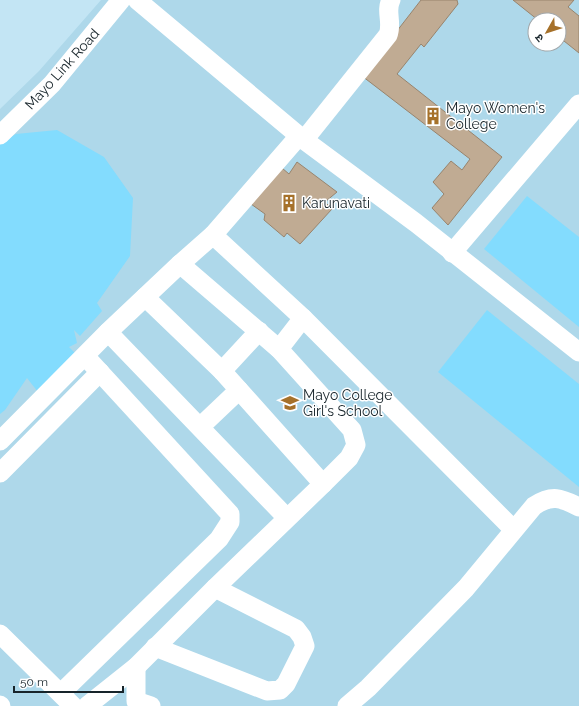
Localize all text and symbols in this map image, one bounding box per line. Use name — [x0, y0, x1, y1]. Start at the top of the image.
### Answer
north arrow — [527, 12, 567, 52]
street label: Mayo Link Road — [22, 25, 102, 113]
text: उ — [532, 31, 547, 45]
place label: Mayo Women's College — [446, 100, 545, 132]
building icon: Mayo Women's College — [423, 106, 443, 126]
building icon: Karunavati — [279, 193, 299, 213]
place label: Karunavati — [302, 195, 370, 211]
place label: Mayo College Girl's School — [303, 387, 392, 419]
school or university icon: Mayo College Girl's School — [280, 393, 300, 413]
scale bar — [14, 668, 123, 694]
text: 50 m — [20, 675, 48, 689]

